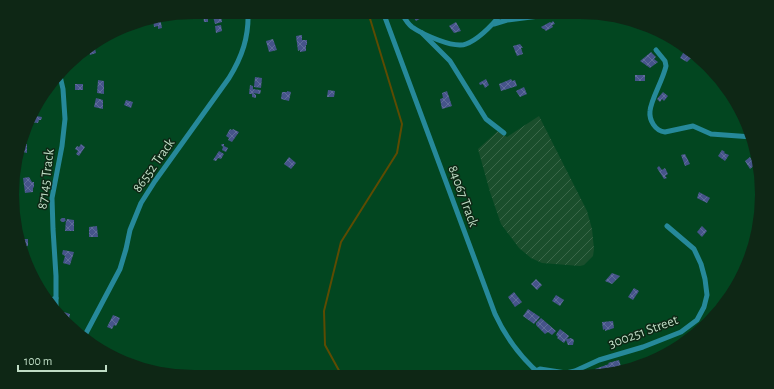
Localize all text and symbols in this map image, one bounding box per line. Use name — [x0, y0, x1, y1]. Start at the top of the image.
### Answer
street label: 86552 Track — [130, 136, 178, 195]
street label: 87145 Track — [35, 148, 57, 210]
street label: 84067 Track — [446, 164, 481, 229]
street label: 300251 Street — [607, 313, 680, 351]
scale bar — [18, 347, 106, 373]
text: 100 m — [24, 355, 52, 367]

